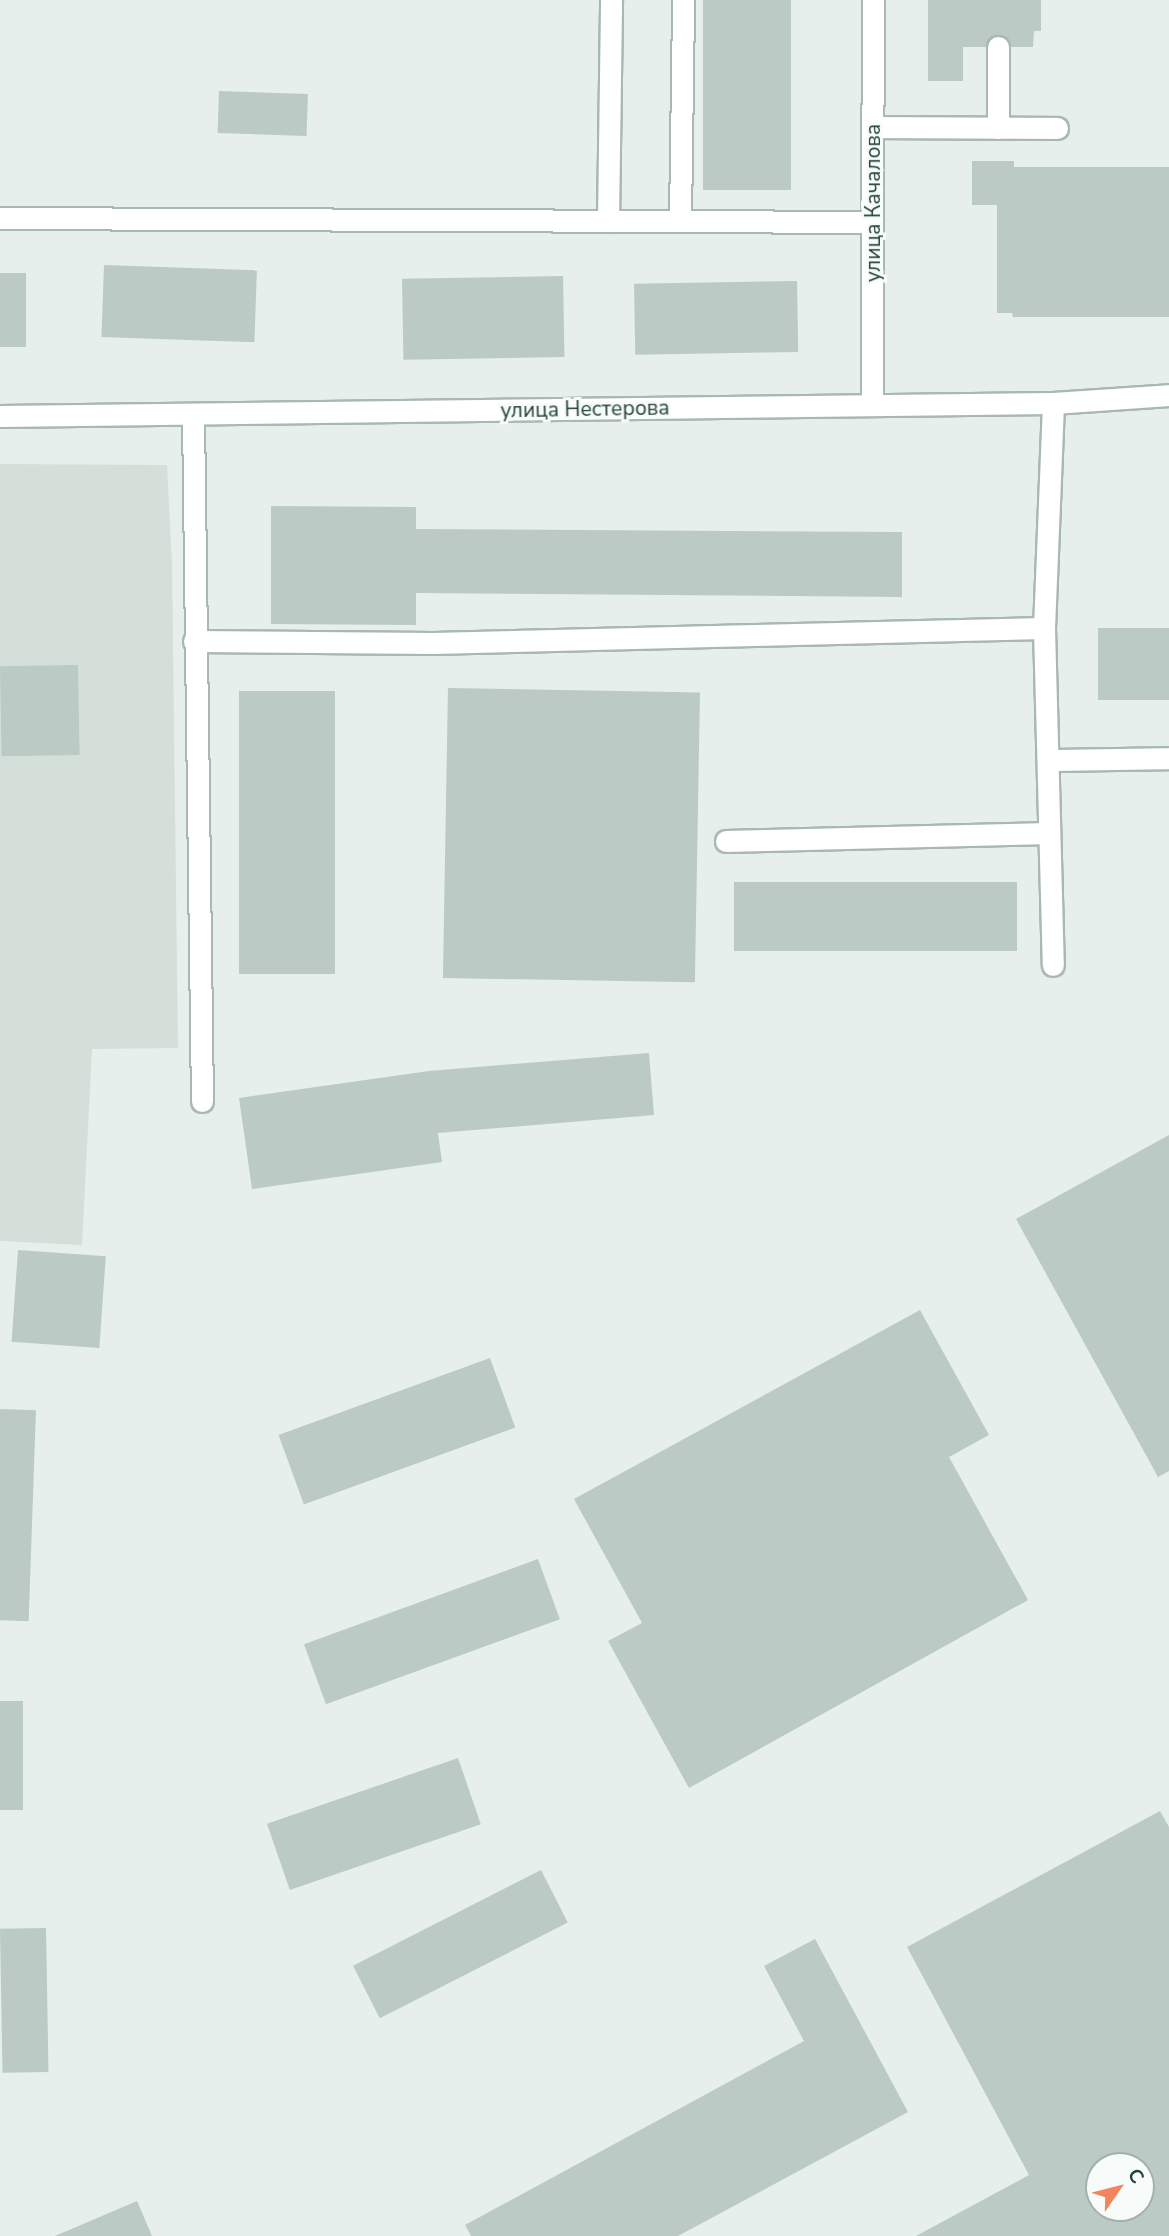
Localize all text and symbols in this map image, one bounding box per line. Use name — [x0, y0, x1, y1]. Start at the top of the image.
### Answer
street label: улица Качалова — [860, 124, 886, 282]
street label: улица Нестерова — [500, 395, 670, 423]
north arrow — [1085, 2152, 1155, 2222]
text: С — [1121, 2163, 1150, 2189]

